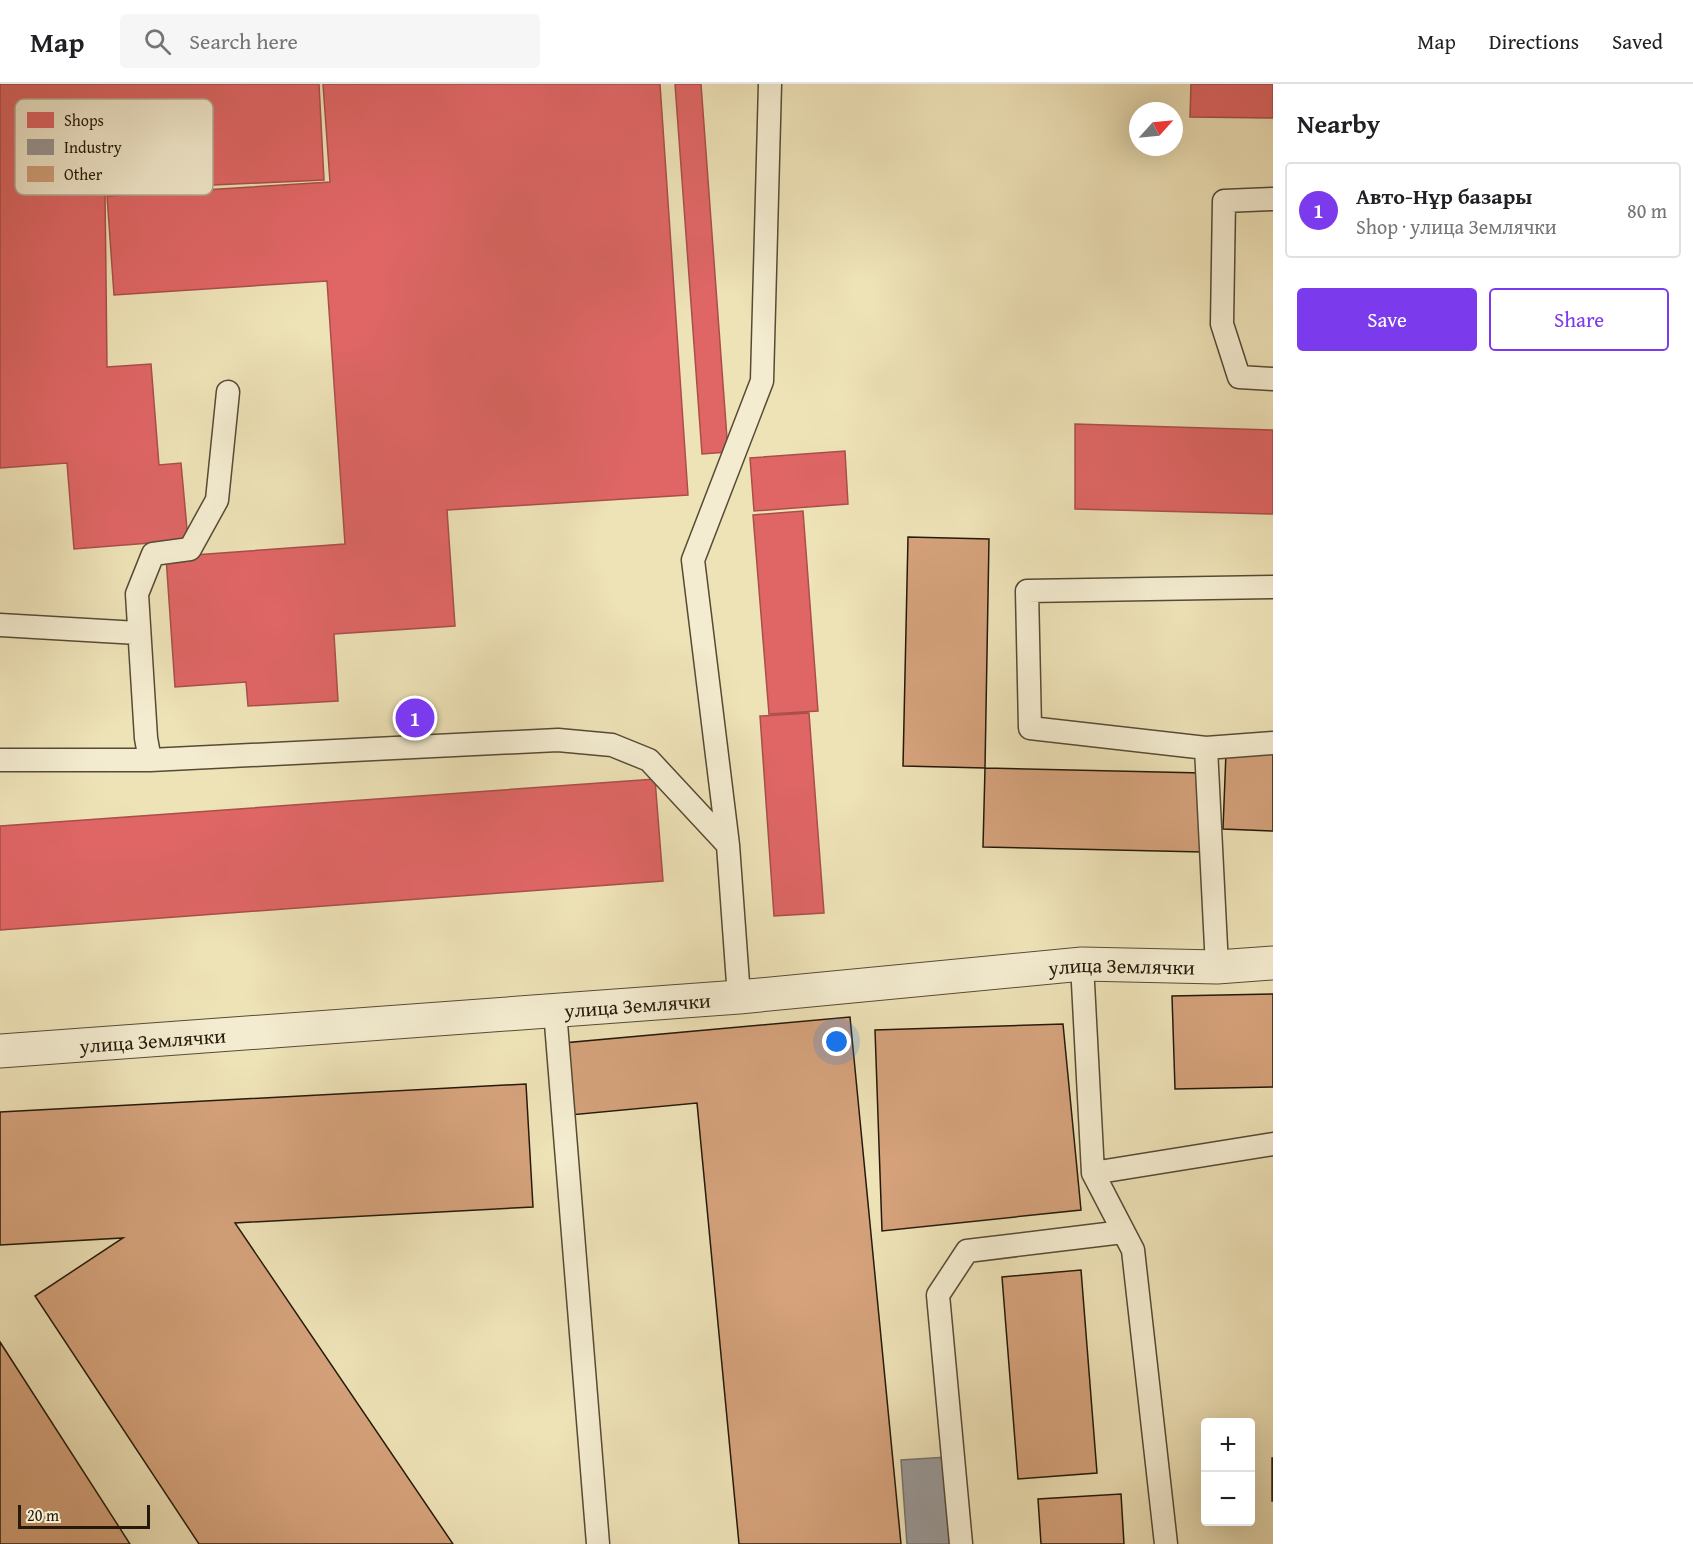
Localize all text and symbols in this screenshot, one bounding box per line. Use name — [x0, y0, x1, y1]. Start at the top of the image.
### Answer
search box — [120, 14, 540, 68]
text: Map — [30, 21, 84, 62]
icon: search — [141, 25, 174, 58]
text: Search here — [189, 25, 298, 57]
text: Map — [1417, 26, 1456, 57]
text: Directions — [1489, 26, 1579, 57]
text: Saved — [1612, 26, 1663, 57]
legend — [15, 99, 213, 195]
north arrow — [1129, 102, 1183, 156]
text: Nearby — [1297, 104, 1380, 143]
text: Shops — [64, 108, 104, 132]
text: Industry — [64, 135, 122, 159]
text: Other — [64, 162, 103, 186]
text: Авто-Нұр базары — [1356, 180, 1532, 212]
text: 1 — [1313, 196, 1324, 225]
text: 80 m — [1627, 196, 1667, 225]
text: Shop · улица Землячки — [1356, 212, 1557, 241]
button: Save — [1297, 288, 1477, 351]
button: Share — [1489, 288, 1669, 351]
pin: 1 — [396, 696, 434, 740]
street label: улица Землячки — [1046, 949, 1195, 982]
street label: улица Землячки — [562, 985, 712, 1024]
street label: улица Землячки — [77, 1020, 227, 1060]
your location — [822, 1027, 851, 1056]
map controls — [1201, 1418, 1255, 1526]
button: + — [1201, 1418, 1255, 1472]
button: − — [1201, 1472, 1255, 1526]
scale bar — [18, 1502, 150, 1530]
text: 20 m — [27, 1503, 59, 1527]

